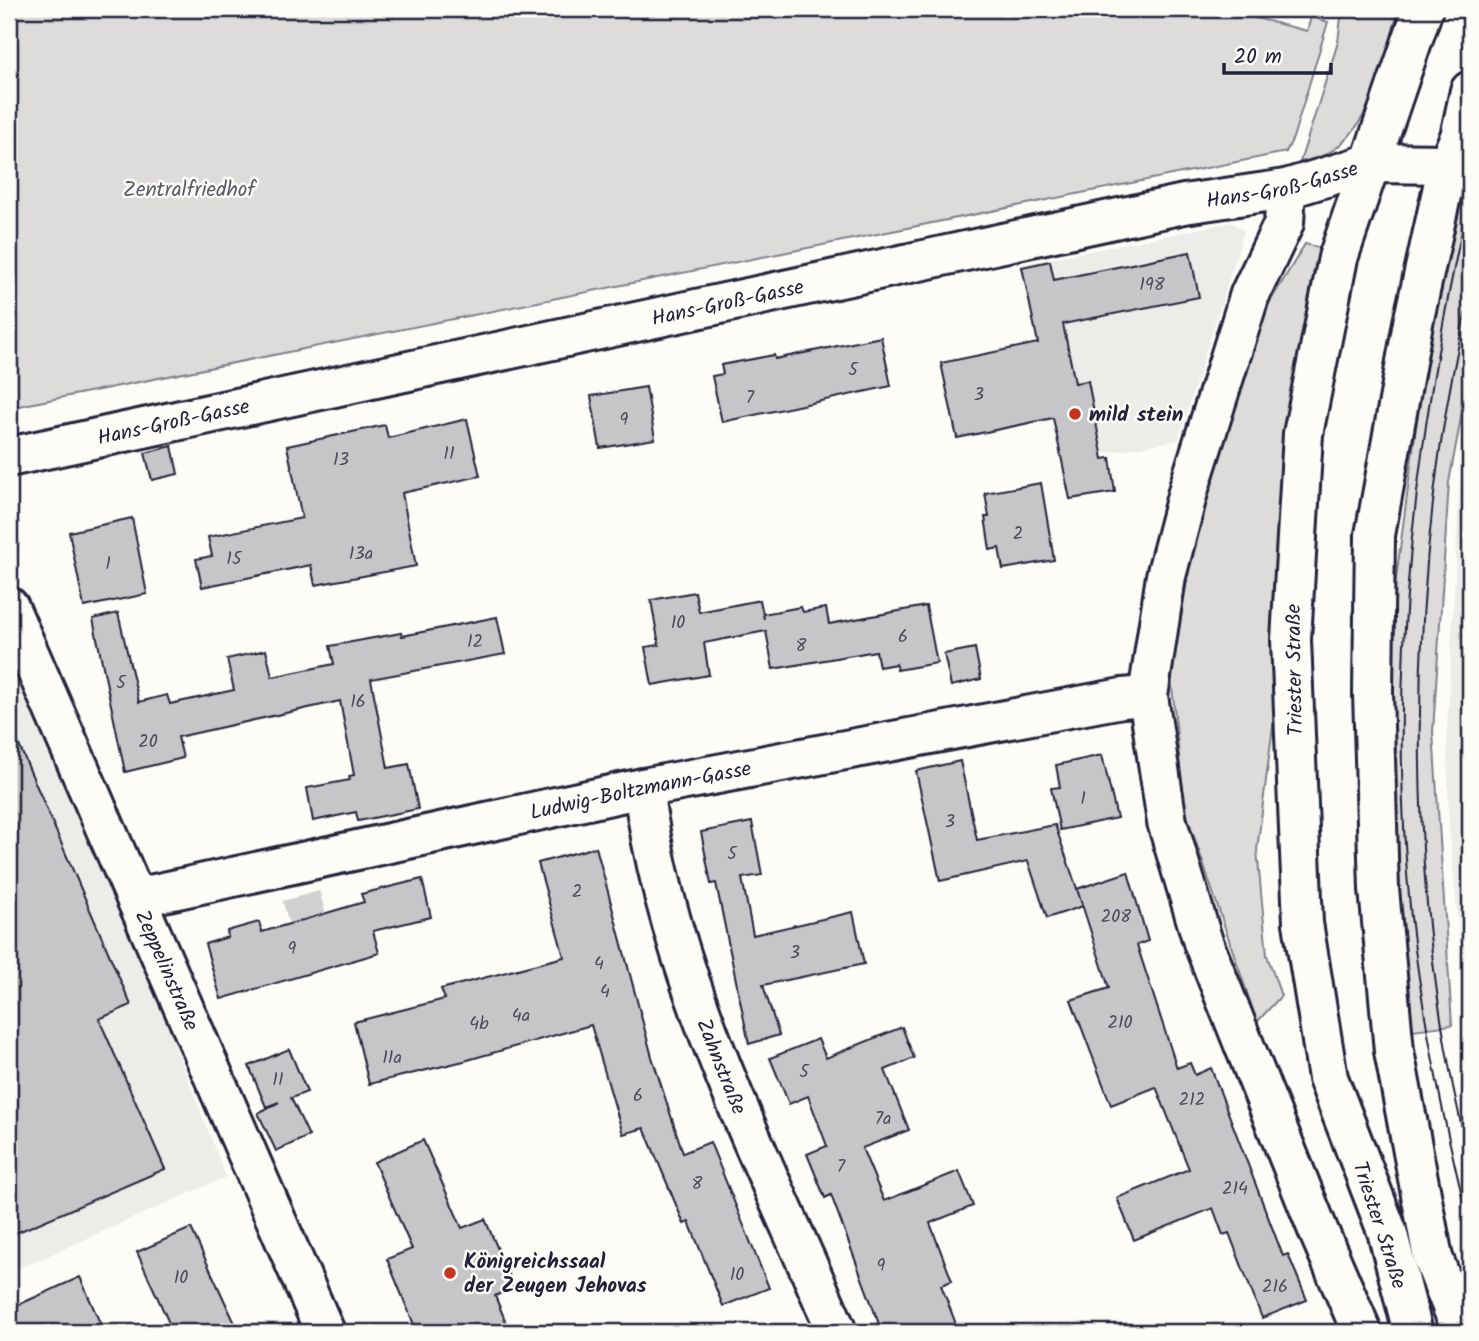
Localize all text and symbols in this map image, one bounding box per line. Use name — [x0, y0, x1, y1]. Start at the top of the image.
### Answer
scale bar — [1224, 32, 1330, 76]
text: 20 m — [1234, 41, 1282, 74]
street label: Hans-Groß-Gasse — [1204, 153, 1363, 219]
park label: Zentralfriedhof — [123, 174, 257, 207]
street label: Hans-Groß-Gasse — [649, 271, 808, 336]
house number: 198 — [1139, 271, 1165, 300]
house number: 5 — [848, 356, 859, 385]
house number: 3 — [974, 381, 984, 410]
house number: 7 — [746, 384, 755, 413]
street label: Hans-Groß-Gasse — [94, 391, 253, 456]
place label: mild stein — [1089, 399, 1183, 432]
house number: 9 — [620, 406, 629, 435]
marker: mild stein — [1067, 406, 1083, 422]
house number: 11 — [443, 440, 455, 469]
house number: 13 — [333, 446, 349, 475]
house number: 2 — [1013, 520, 1023, 549]
house number: 13a — [349, 540, 373, 569]
house number: 15 — [226, 545, 243, 574]
house number: 1 — [105, 550, 111, 579]
street label: Triester Straße — [1278, 603, 1313, 736]
house number: 10 — [671, 609, 685, 638]
house number: 6 — [898, 623, 908, 652]
house number: 12 — [467, 628, 483, 657]
house number: 8 — [796, 632, 807, 661]
house number: 5 — [116, 669, 127, 698]
house number: 16 — [350, 688, 366, 717]
house number: 20 — [138, 728, 158, 757]
street label: Ludwig-Boltzmann-Gasse — [527, 753, 755, 830]
house number: 1 — [1080, 785, 1086, 814]
house number: 3 — [945, 808, 955, 837]
house number: 5 — [727, 840, 738, 869]
house number: 2 — [572, 878, 582, 907]
house number: 208 — [1101, 903, 1131, 932]
street label: Zeppelinstraße — [125, 905, 207, 1037]
house number: 9 — [288, 935, 297, 964]
house number: 3 — [790, 939, 800, 968]
house number: 4 — [594, 950, 604, 979]
house number: 4 — [600, 978, 610, 1007]
house number: 4a — [512, 1002, 530, 1031]
house number: 210 — [1107, 1009, 1133, 1038]
house number: 4b — [469, 1010, 489, 1039]
street label: Zahnstraße — [686, 1014, 755, 1121]
house number: 11a — [382, 1044, 402, 1073]
house number: 5 — [799, 1058, 810, 1087]
house number: 11 — [272, 1066, 284, 1095]
house number: 6 — [633, 1082, 643, 1111]
house number: 212 — [1179, 1086, 1205, 1115]
house number: 7a — [875, 1105, 891, 1134]
house number: 7 — [837, 1153, 846, 1182]
street label: Triester Straße — [1342, 1157, 1415, 1294]
house number: 8 — [692, 1170, 703, 1199]
house number: 214 — [1222, 1175, 1248, 1204]
place label: Königreichssaal der Zeugen Jehovas — [464, 1246, 647, 1303]
house number: 9 — [877, 1252, 886, 1281]
house number: 10 — [730, 1261, 744, 1290]
house number: 10 — [174, 1264, 188, 1293]
marker: Königreichssaal der Zeugen Jehovas — [442, 1265, 458, 1281]
house number: 216 — [1262, 1273, 1288, 1302]

